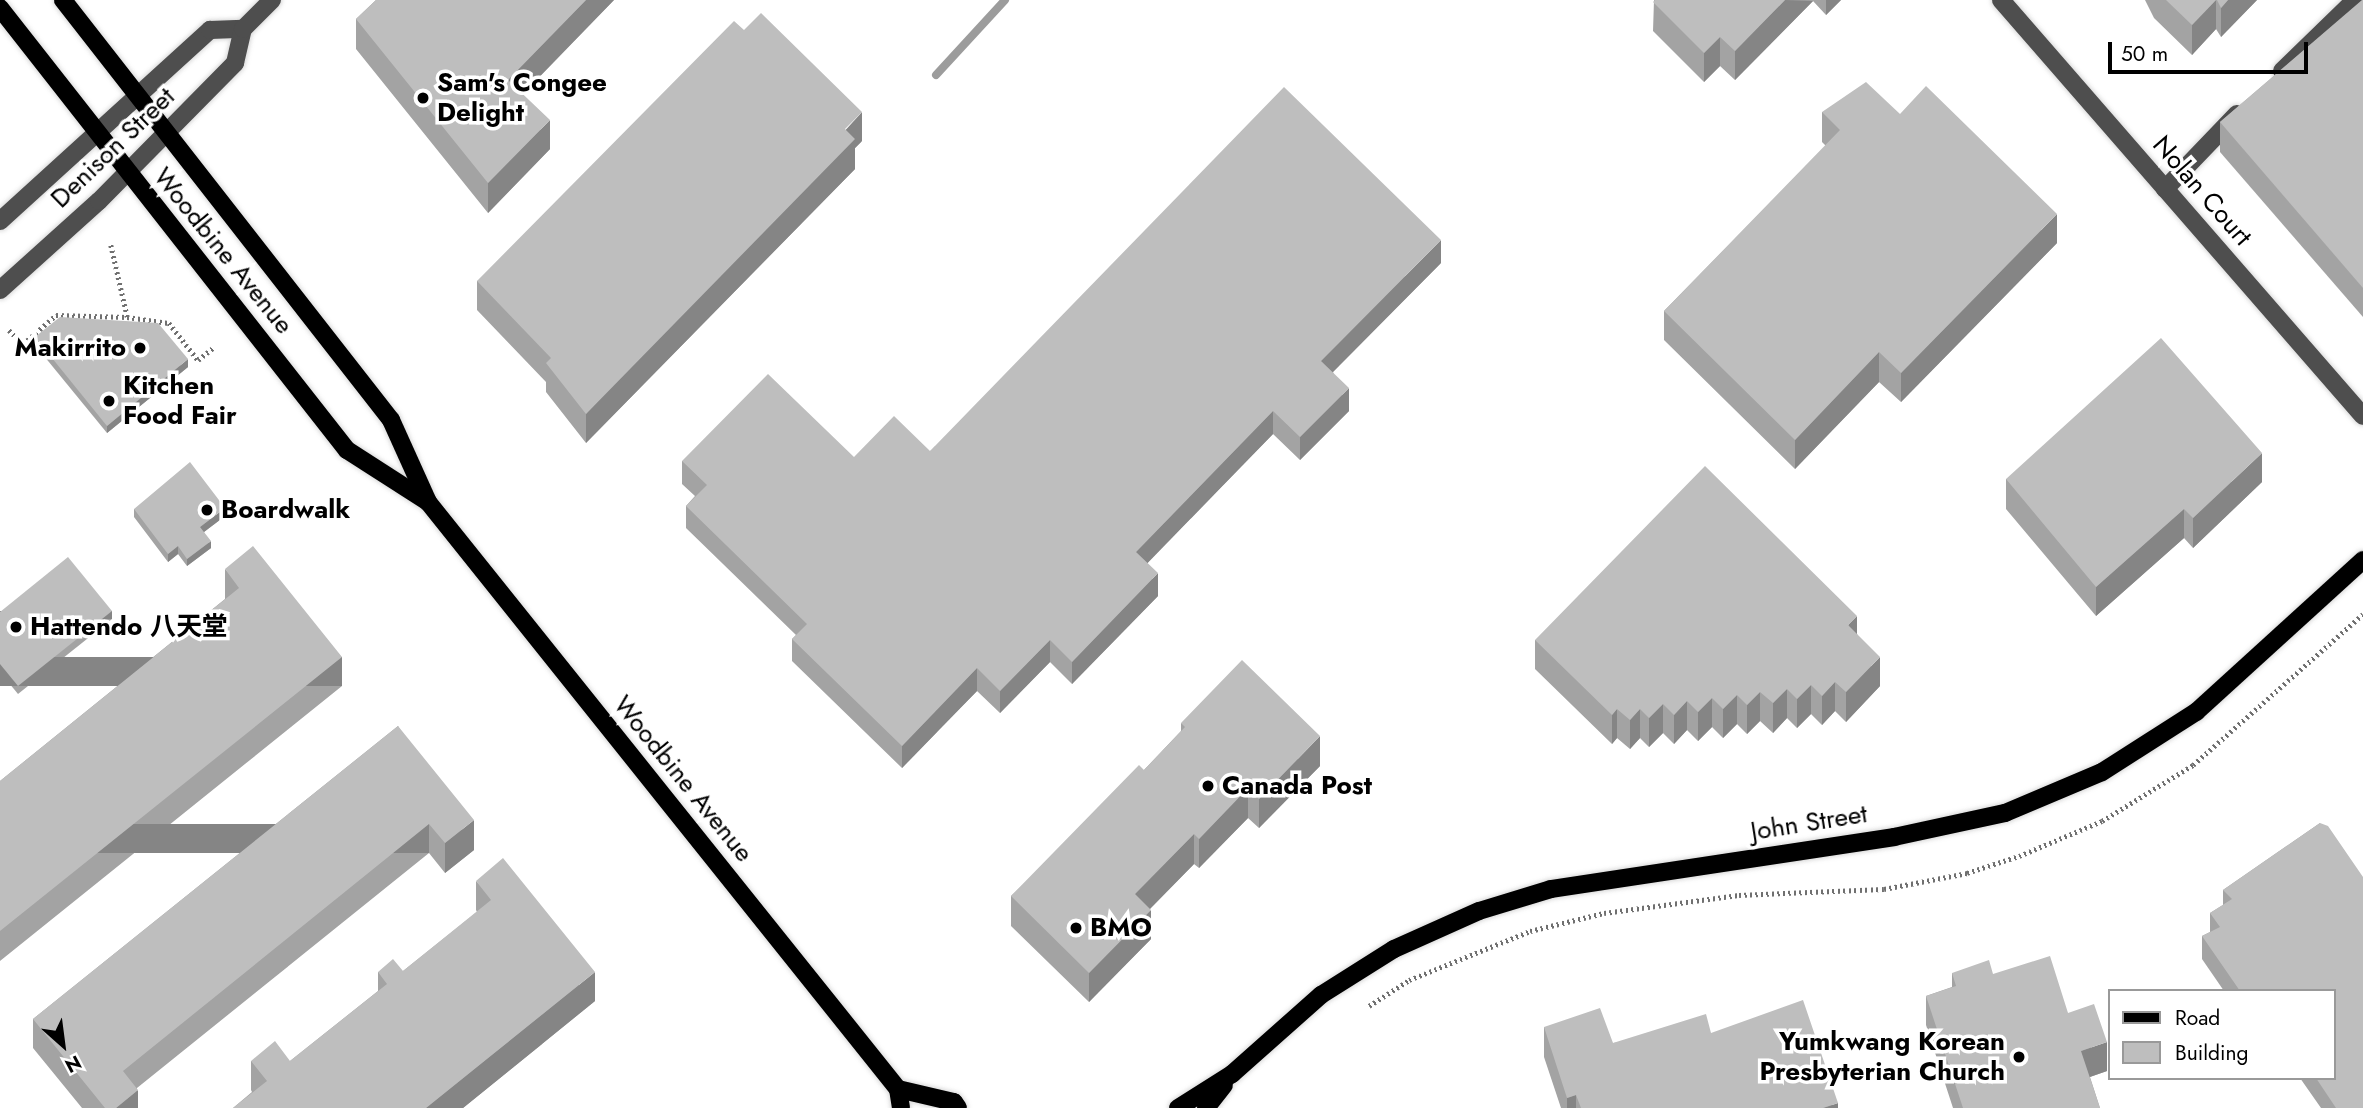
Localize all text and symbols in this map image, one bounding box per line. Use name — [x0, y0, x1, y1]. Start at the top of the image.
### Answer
scale bar — [2111, 28, 2310, 72]
text: 50 m — [2121, 39, 2168, 69]
place label: Sam's Congee Delight — [437, 67, 607, 128]
street label: Denison Street — [45, 81, 181, 215]
marker: Sam's Congee Delight — [415, 90, 431, 106]
street label: Nolan Court — [2146, 130, 2258, 252]
street label: Woodbine Avenue — [147, 162, 299, 340]
place label: Makirrito — [14, 332, 126, 364]
marker: Makirrito — [132, 340, 148, 356]
place label: Kitchen Food Fair — [123, 370, 237, 432]
marker: Kitchen Food Fair — [101, 393, 117, 409]
place label: Boardwalk — [221, 494, 350, 526]
marker: Boardwalk — [199, 502, 215, 518]
place label: Hattendo 八天堂 — [30, 611, 228, 643]
marker: Hattendo 八天堂 — [8, 619, 24, 635]
street label: Woodbine Avenue — [607, 690, 759, 868]
place label: Canada Post — [1222, 770, 1372, 802]
marker: Canada Post — [1200, 778, 1216, 794]
street label: John Street — [1748, 798, 1870, 848]
place label: BMO — [1090, 912, 1152, 944]
marker: BMO — [1068, 920, 1084, 936]
legend — [2108, 989, 2335, 1080]
text: Road — [2175, 1003, 2220, 1033]
north arrow — [28, 1010, 98, 1080]
place label: Yumkwang Korean Presbyterian Church — [1759, 1026, 2005, 1088]
text: Building — [2175, 1038, 2248, 1068]
text: N — [60, 1049, 86, 1079]
marker: Yumkwang Korean Presbyterian Church — [2011, 1049, 2027, 1065]

